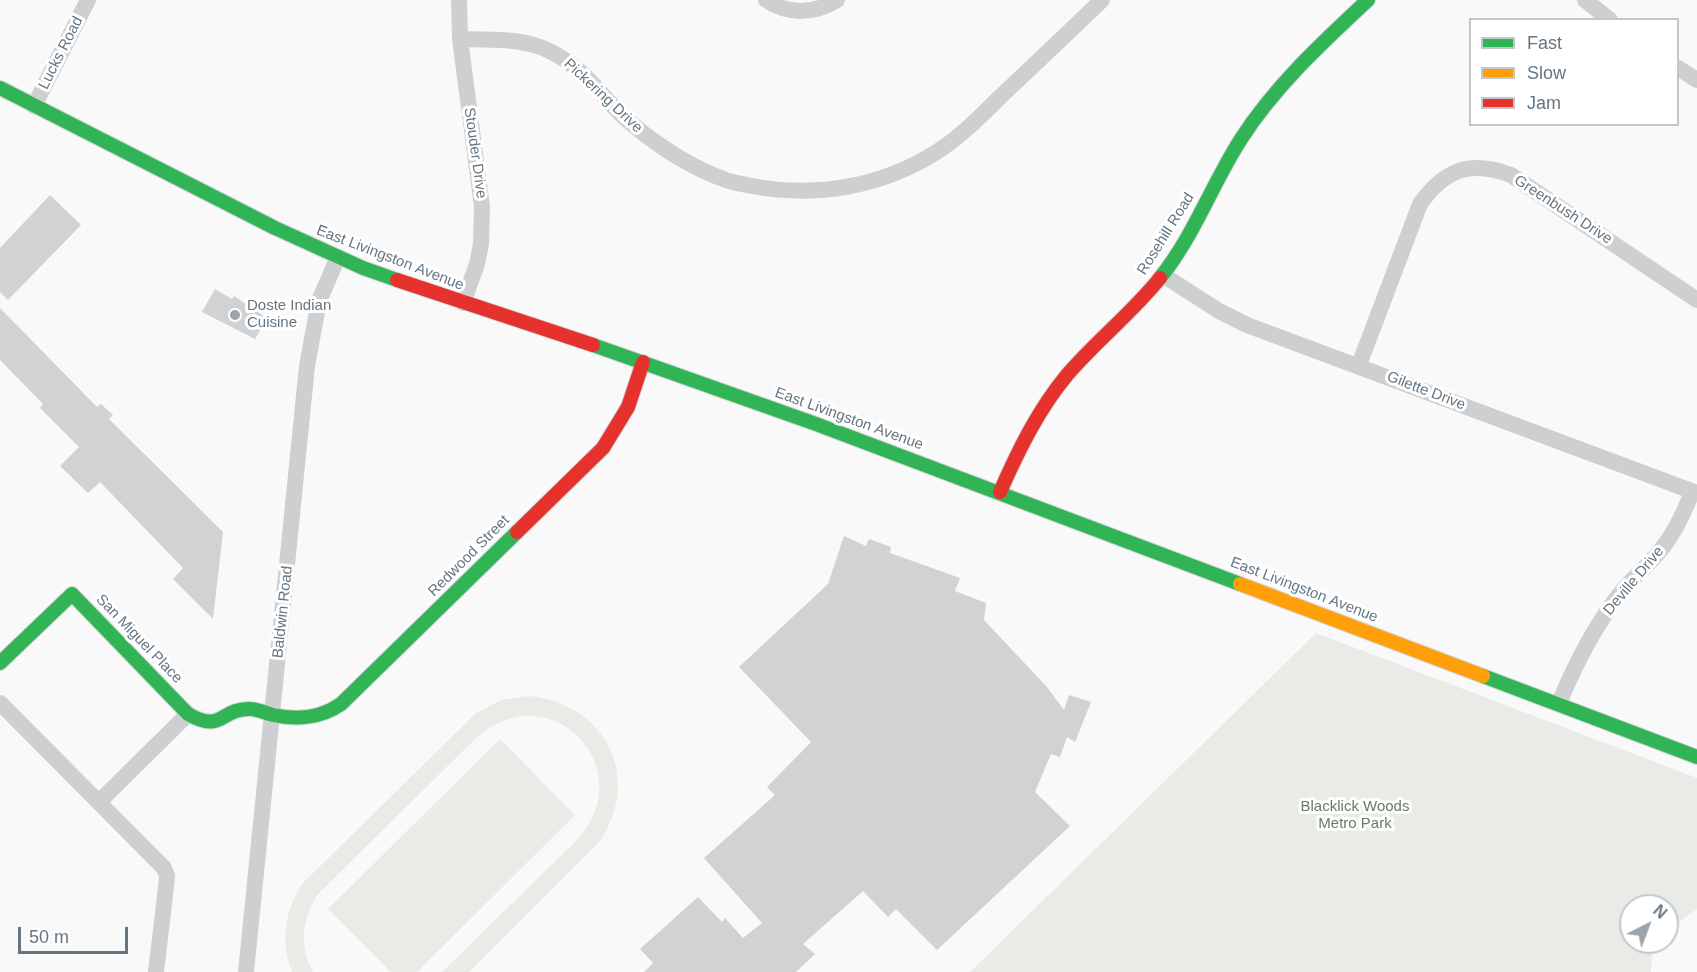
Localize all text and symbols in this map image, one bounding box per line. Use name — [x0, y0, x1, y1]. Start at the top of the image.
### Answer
street label: Lucks Road — [35, 14, 87, 92]
legend — [1469, 18, 1679, 126]
text: Fast — [1527, 33, 1562, 53]
street label: Pickering Drive — [560, 55, 646, 137]
text: Slow — [1527, 63, 1566, 83]
text: Jam — [1527, 93, 1561, 113]
street label: Stouder Drive — [460, 106, 490, 200]
street label: Greenbush Drive — [1511, 172, 1615, 248]
street label: Rosehill Road — [1134, 190, 1198, 278]
street label: East Livingston Avenue — [314, 222, 466, 294]
place label: Doste Indian Cuisine — [247, 297, 331, 332]
marker: Doste Indian Cuisine — [228, 308, 242, 322]
street label: Gilette Drive — [1384, 368, 1468, 414]
street label: East Livingston Avenue — [772, 384, 926, 454]
street label: Redwood Street — [425, 512, 513, 600]
street label: Deville Drive — [1600, 543, 1668, 619]
street label: East Livingston Avenue — [1228, 554, 1380, 626]
street label: Baldwin Road — [269, 565, 297, 659]
street label: San Miguel Place — [92, 591, 186, 687]
park label: Blacklick Woods Metro Park — [1301, 798, 1409, 833]
north arrow — [1619, 894, 1679, 954]
text: N — [1650, 902, 1670, 922]
scale bar — [21, 915, 130, 953]
text: 50 m — [29, 927, 69, 947]

